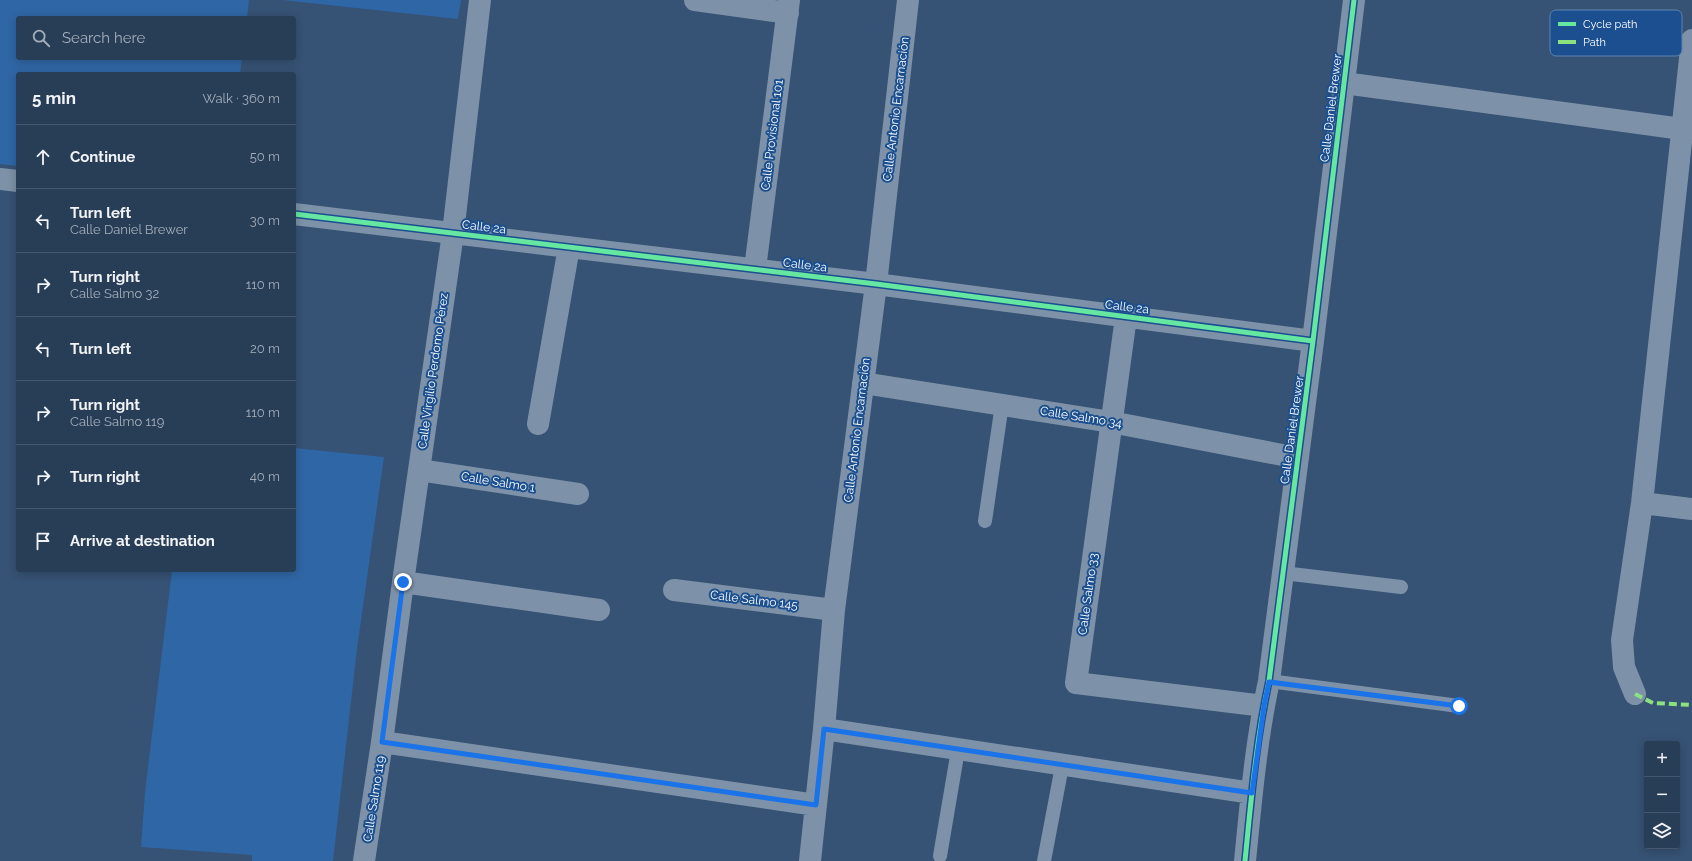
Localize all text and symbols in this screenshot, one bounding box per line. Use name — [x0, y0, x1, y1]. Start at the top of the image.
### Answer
legend — [1550, 10, 1682, 56]
search box — [16, 16, 296, 60]
text: Cycle path — [1583, 18, 1637, 31]
icon: search — [30, 27, 52, 49]
text: Search here — [62, 29, 145, 47]
street label: Calle Antonio Encarnación — [880, 36, 912, 182]
text: Path — [1583, 36, 1606, 49]
street label: Calle Daniel Brewer — [1317, 52, 1345, 163]
street label: Calle Provisional 101 — [758, 79, 786, 191]
text: 5 min — [32, 88, 76, 108]
text: Walk · 360 m — [202, 91, 280, 106]
icon: ahead — [32, 146, 54, 168]
text: Continue — [70, 148, 135, 166]
text: 50 m — [250, 149, 280, 164]
text: Turn left — [70, 204, 131, 222]
icon: left — [32, 210, 54, 232]
text: 30 m — [250, 213, 280, 228]
street label: Calle 2a — [461, 217, 507, 237]
text: Calle Daniel Brewer — [70, 222, 188, 237]
street label: Calle 2a — [782, 255, 828, 275]
text: Turn right — [70, 268, 140, 286]
icon: right — [32, 274, 54, 296]
text: 110 m — [246, 277, 280, 292]
text: Calle Salmo 32 — [70, 286, 159, 301]
street label: Calle Virgilio Perdomo Pérez — [415, 292, 451, 450]
street label: Calle 2a — [1104, 297, 1150, 317]
icon: left — [32, 338, 54, 360]
text: Turn left — [70, 340, 131, 358]
text: 20 m — [250, 341, 280, 356]
street label: Calle Antonio Encarnación — [841, 357, 873, 503]
street label: Calle Daniel Brewer — [1277, 374, 1307, 485]
text: Turn right — [70, 396, 140, 414]
icon: right — [32, 402, 54, 424]
street label: Calle Salmo 34 — [1039, 404, 1123, 430]
text: 110 m — [246, 405, 280, 420]
text: Calle Salmo 119 — [70, 414, 164, 429]
icon: right — [32, 466, 54, 488]
text: Turn right — [70, 468, 140, 486]
text: 40 m — [250, 469, 280, 484]
street label: Calle Salmo 1 — [460, 469, 536, 495]
icon: arrive — [32, 530, 54, 552]
text: Arrive at destination — [70, 532, 215, 550]
street label: Calle Salmo 33 — [1075, 552, 1101, 636]
route end — [394, 573, 412, 591]
street label: Calle Salmo 145 — [709, 588, 799, 612]
route start — [1450, 697, 1468, 715]
map controls — [1644, 741, 1680, 849]
button: + — [1644, 741, 1680, 777]
street label: Calle Salmo 119 — [360, 755, 388, 843]
button: − — [1644, 777, 1680, 813]
button: layers — [1644, 813, 1680, 849]

